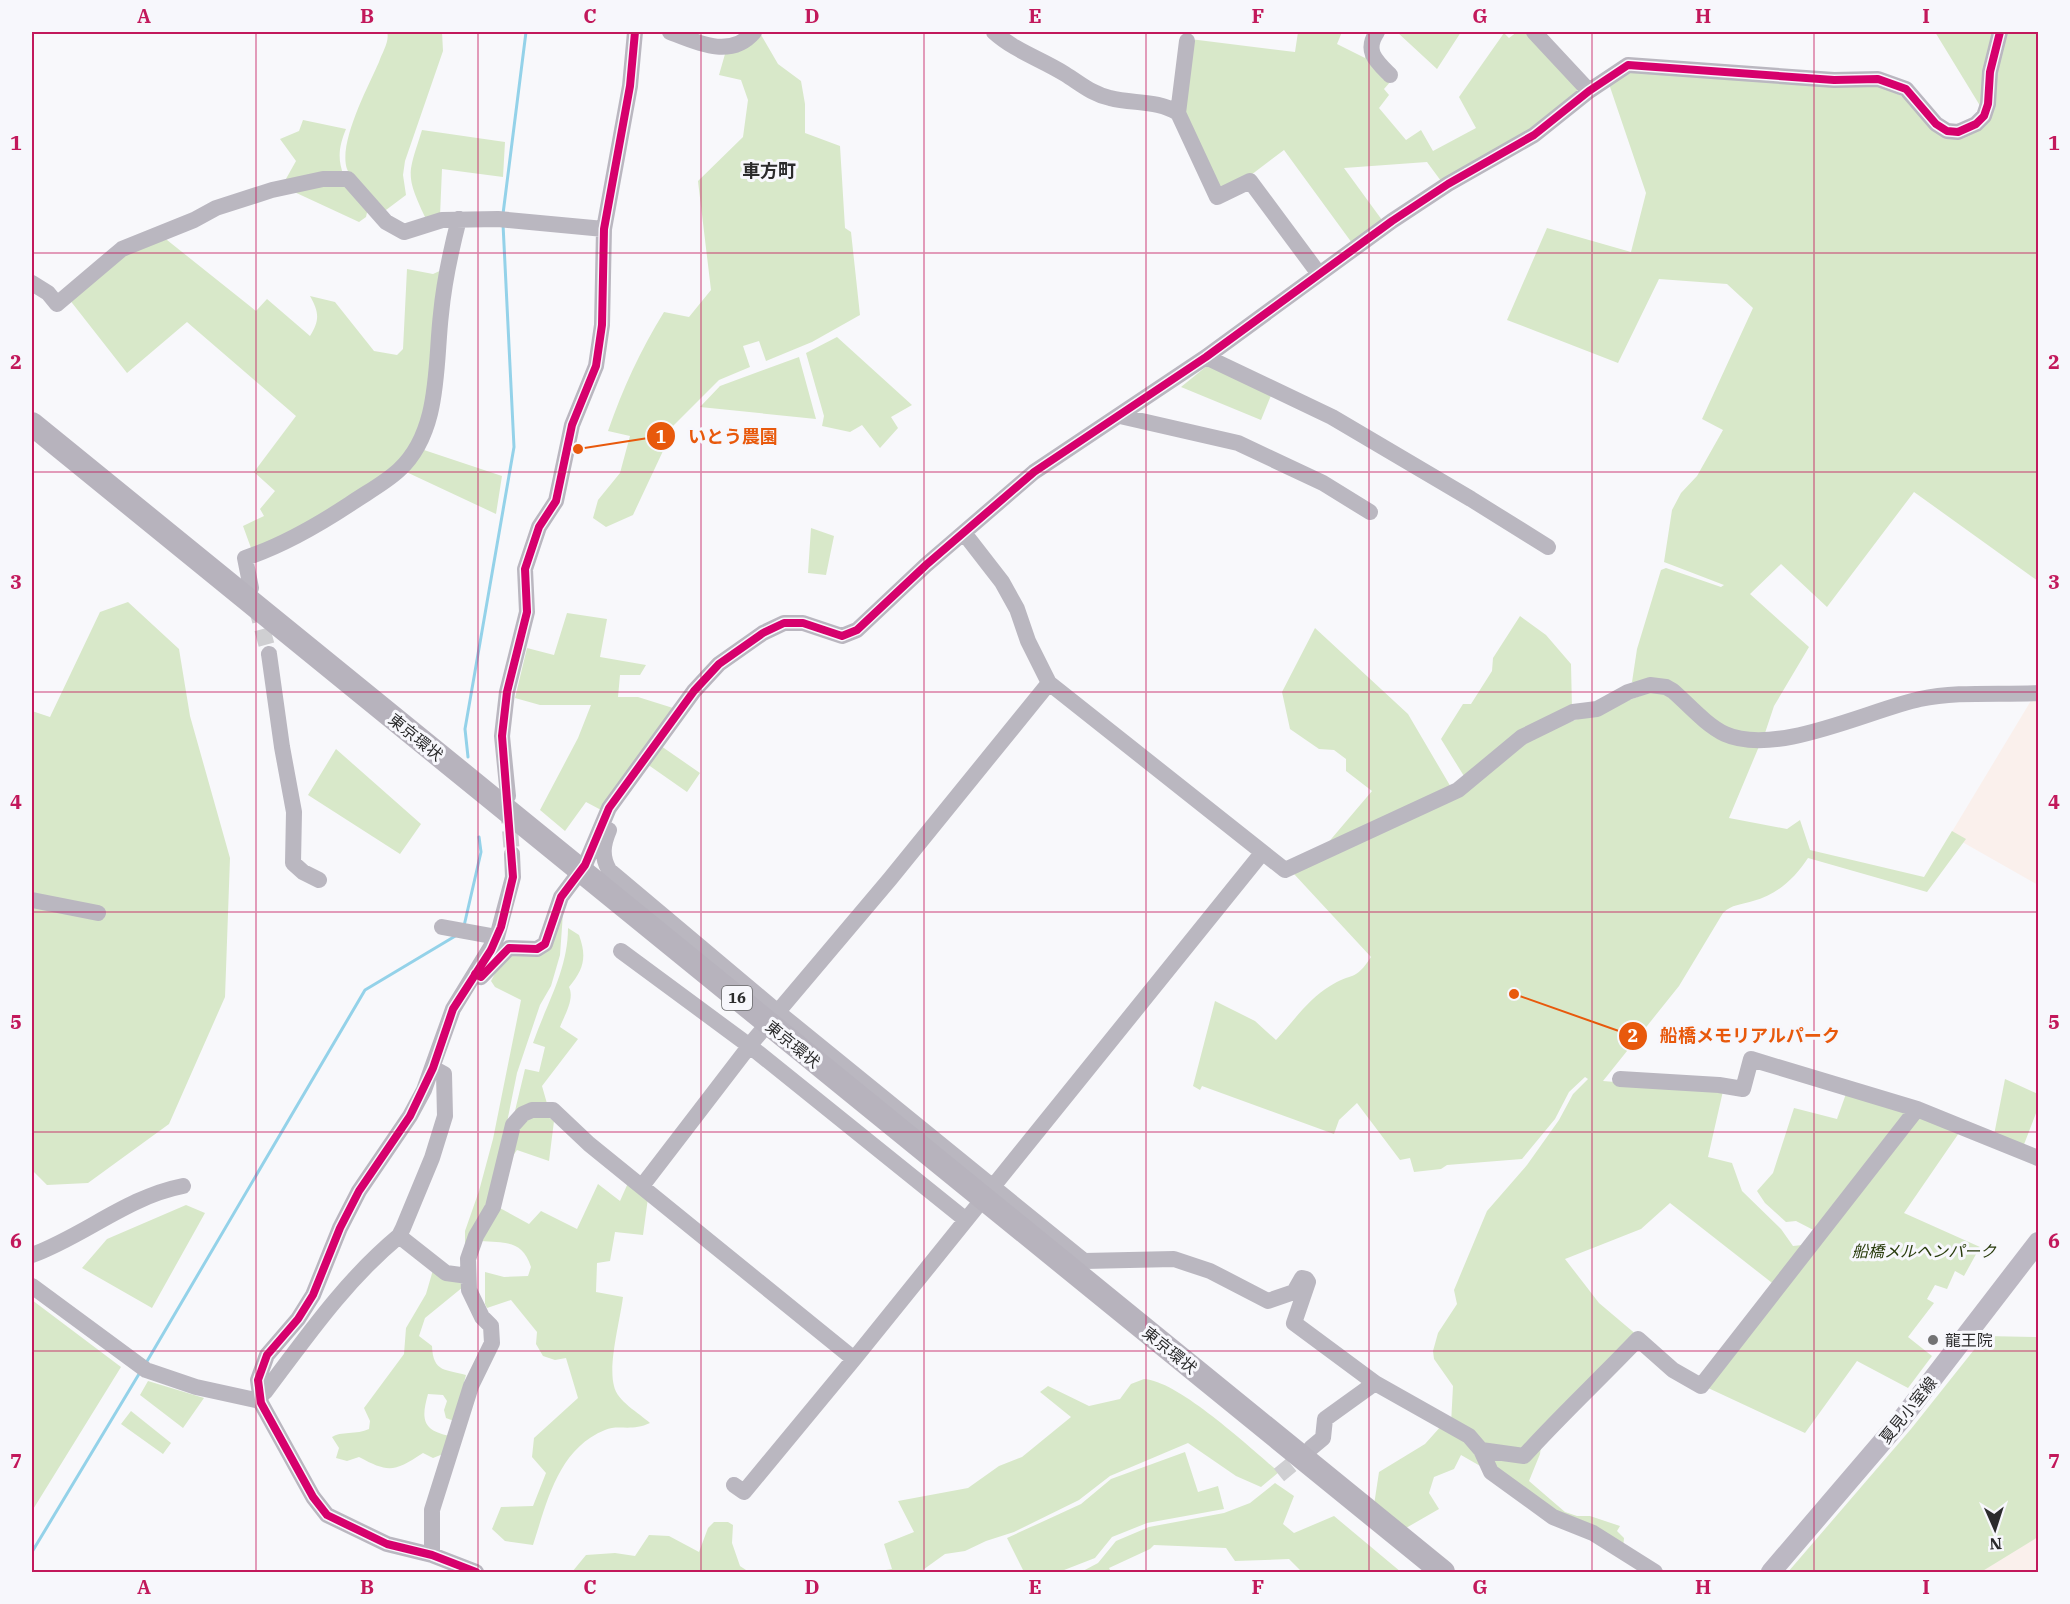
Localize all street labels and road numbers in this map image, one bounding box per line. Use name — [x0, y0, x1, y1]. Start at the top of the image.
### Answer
street label: 東京環状 — [385, 709, 447, 765]
road number: 16 — [722, 986, 752, 1010]
street label: 東京環状 — [762, 1016, 824, 1072]
street label: 東京環状 — [1139, 1322, 1201, 1378]
street label: 夏見小室線 — [1875, 1373, 1941, 1447]

